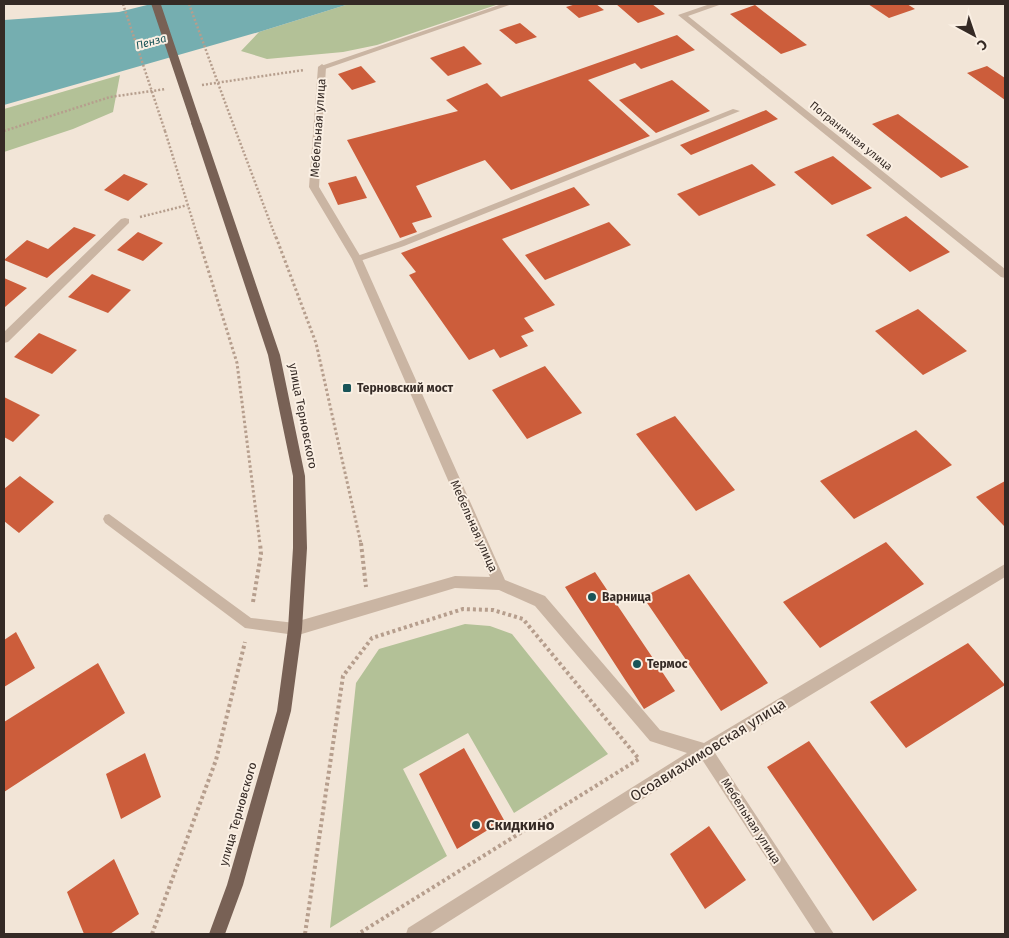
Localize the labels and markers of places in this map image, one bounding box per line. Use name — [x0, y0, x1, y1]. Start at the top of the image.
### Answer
place label: Терновский мост — [357, 381, 453, 395]
marker: Терновский мост — [341, 382, 353, 394]
place label: Варница — [602, 590, 651, 604]
marker: Варница — [586, 591, 598, 603]
place label: Термос — [647, 657, 688, 671]
marker: Термос — [631, 658, 643, 670]
place label: Скидкино — [486, 816, 555, 834]
marker: Скидкино — [470, 819, 482, 831]

